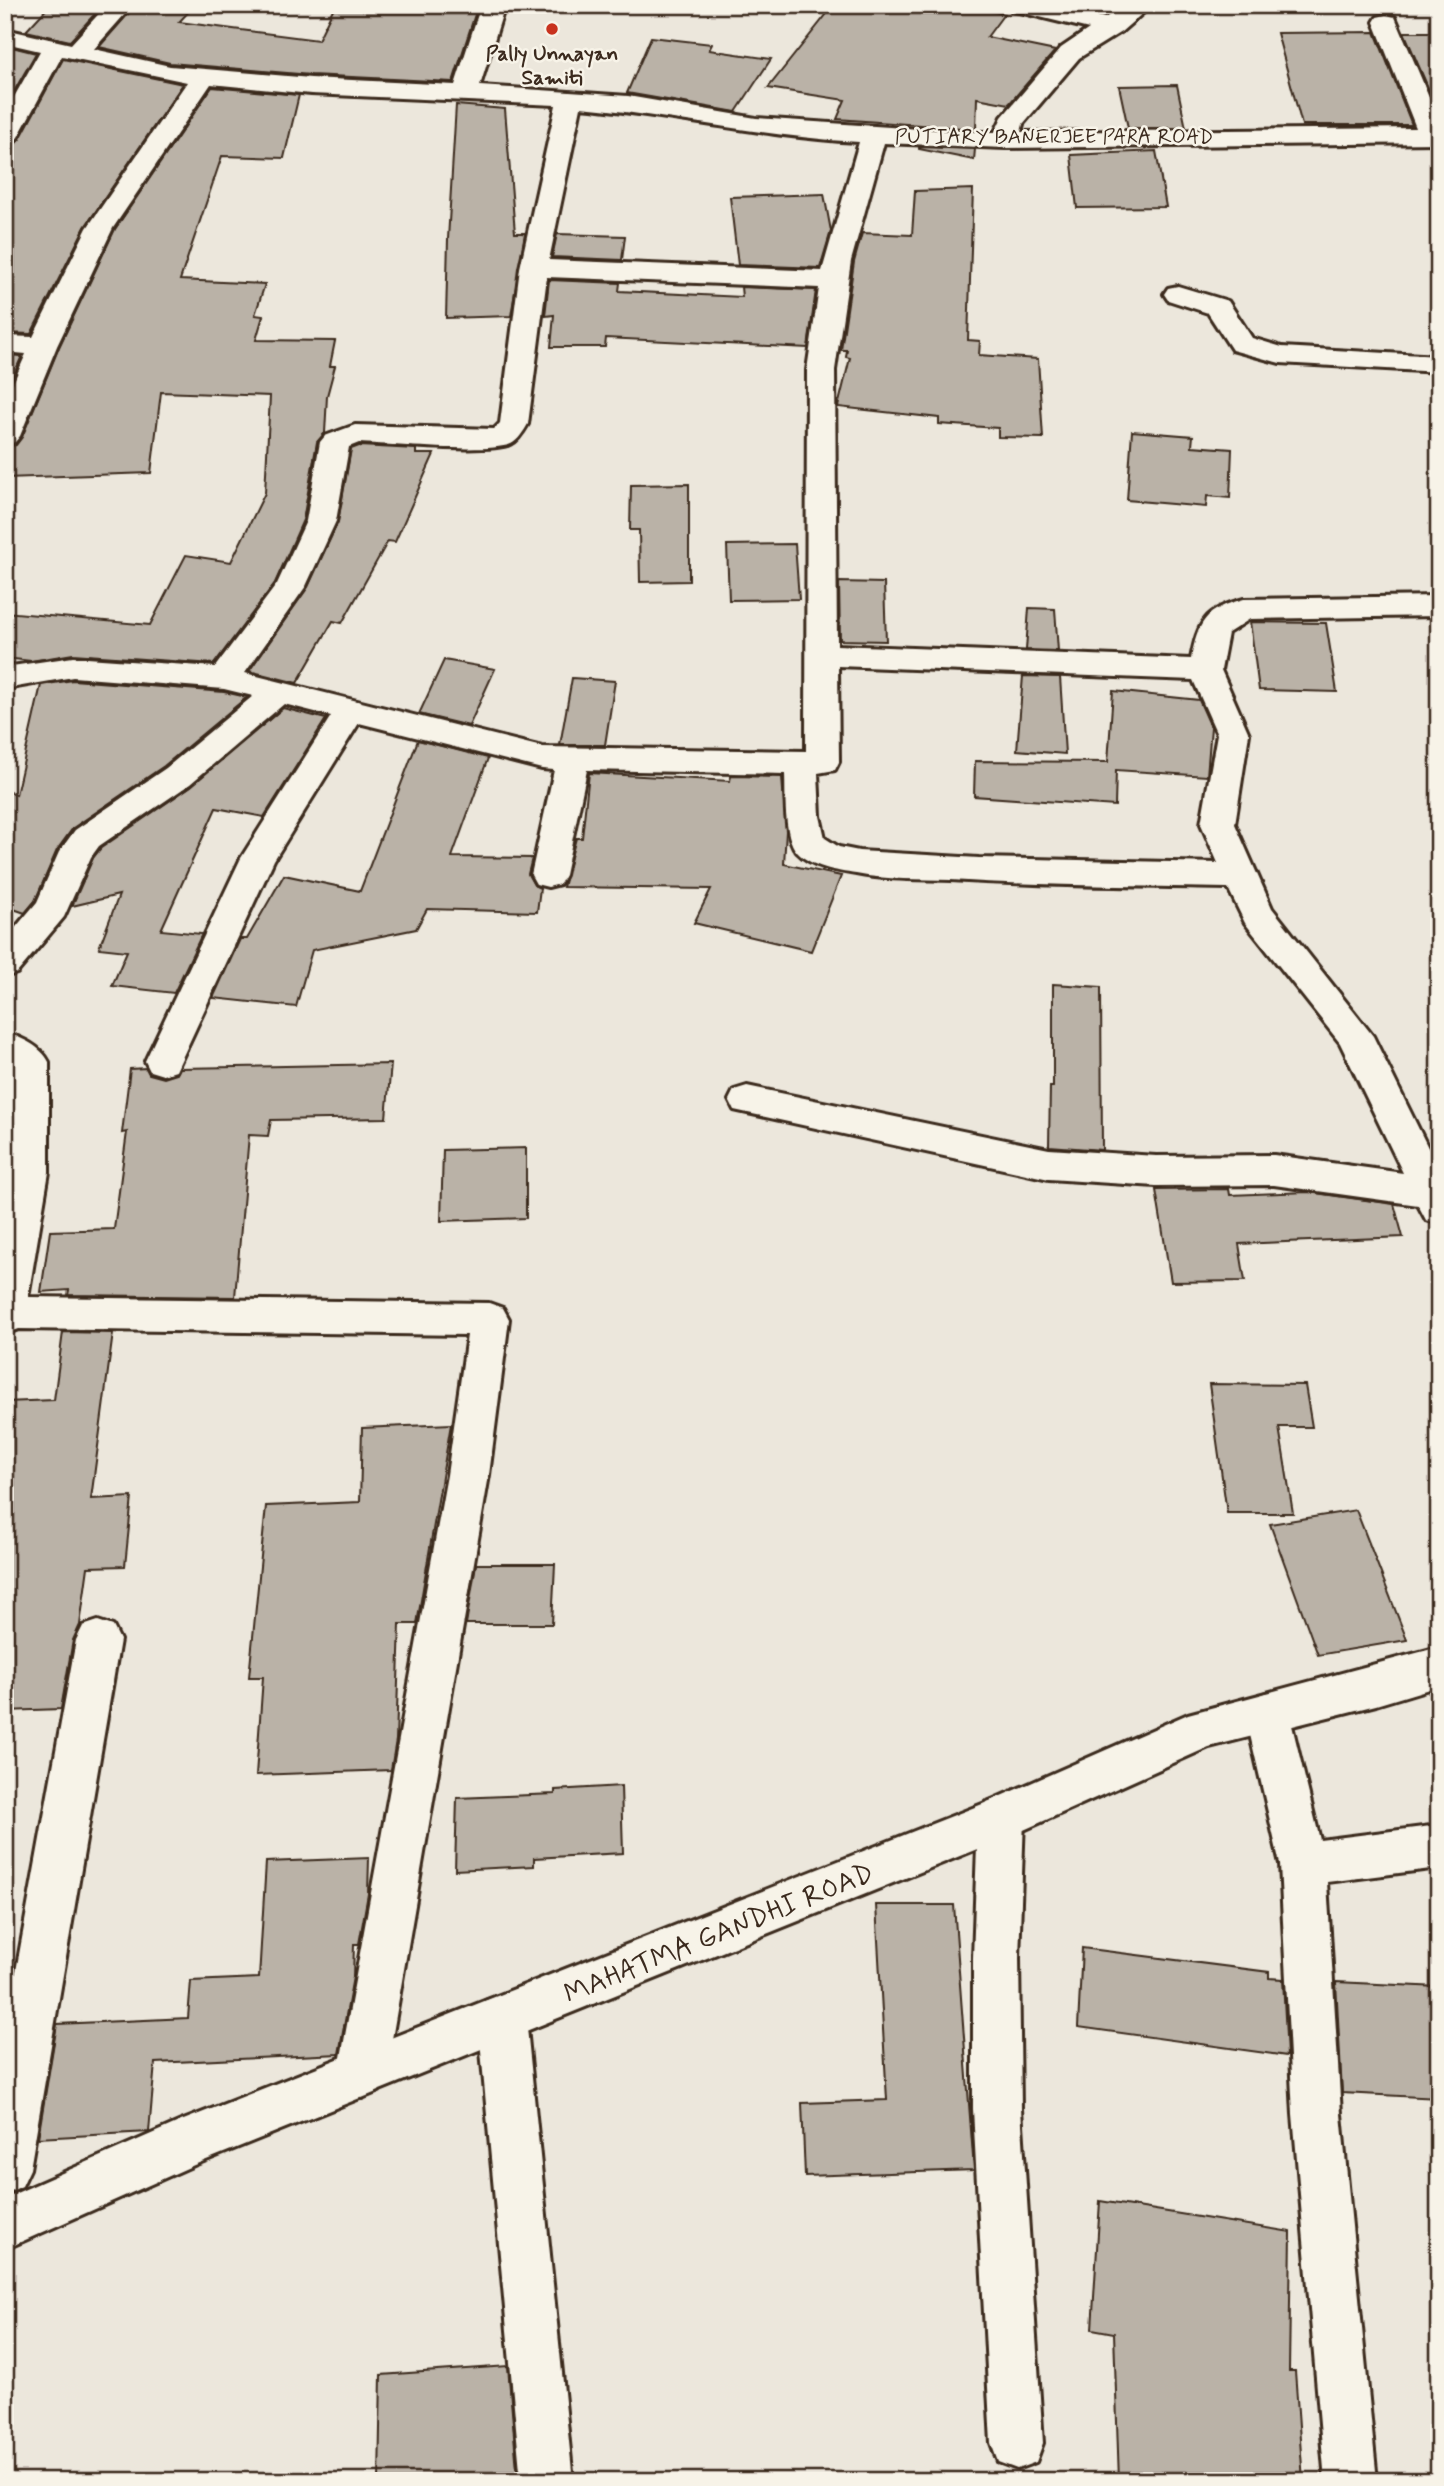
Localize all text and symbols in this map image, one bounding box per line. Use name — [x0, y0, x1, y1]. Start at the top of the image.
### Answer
marker: Pally Unnayan Samiti — [544, 21, 560, 37]
place label: Pally Unnayan Samiti — [486, 40, 618, 92]
street label: PUTIARY BANERJEE PARA ROAD — [895, 123, 1213, 151]
street label: MAHATMA GANDHI ROAD — [559, 1855, 879, 2013]

